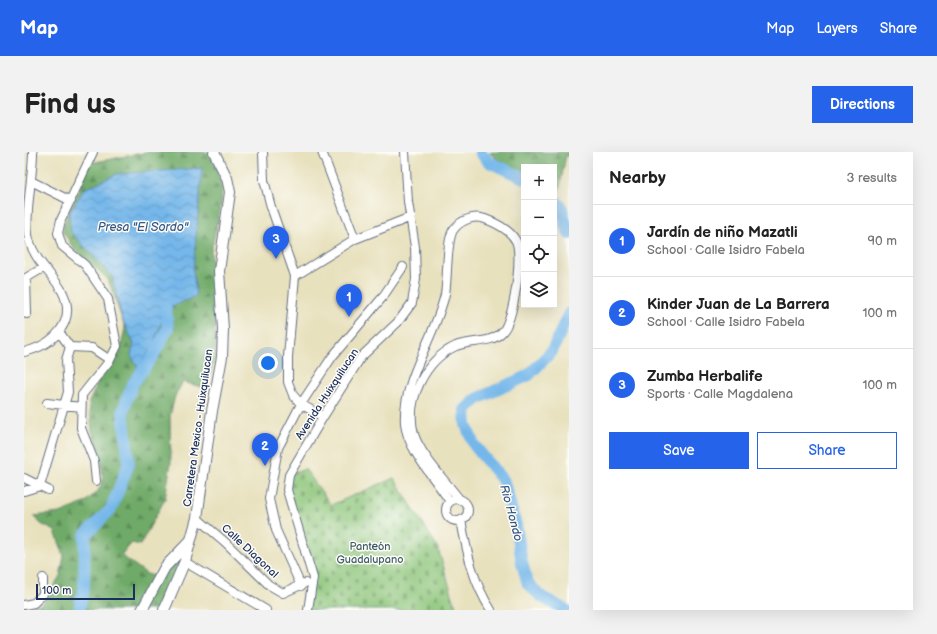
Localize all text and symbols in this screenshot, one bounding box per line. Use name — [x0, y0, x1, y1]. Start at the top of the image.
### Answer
text: Map — [20, 17, 58, 40]
text: Map — [766, 20, 794, 37]
text: Layers — [816, 20, 858, 37]
text: Share — [880, 20, 917, 37]
button: Directions — [812, 86, 913, 123]
text: Find us — [24, 88, 116, 121]
map controls — [521, 164, 557, 308]
button: + — [521, 164, 557, 200]
text: Nearby — [609, 168, 666, 188]
text: 3 results — [846, 170, 897, 186]
button: − — [521, 200, 557, 236]
water label: Presa "El Sordo" — [98, 220, 189, 235]
text: Jardín de niño Mazatli — [647, 223, 798, 242]
pin: 3 — [263, 226, 289, 259]
text: 1 — [619, 233, 625, 249]
text: 90 m — [868, 233, 897, 249]
button: locate — [521, 236, 557, 272]
text: School · Calle Isidro Fabela — [647, 242, 805, 258]
button: layers — [521, 272, 557, 308]
pin: 1 — [336, 284, 362, 317]
text: Kinder Juan de La Barrera — [647, 295, 830, 314]
text: 2 — [618, 305, 626, 321]
text: 100 m — [862, 305, 897, 321]
text: School · Calle Isidro Fabela — [647, 314, 805, 330]
street label: Avenida Huixquilucan — [293, 346, 361, 442]
street label: Carretera Mexico - Huixquilucan — [180, 348, 216, 508]
your location — [258, 353, 278, 373]
text: Zumba Herbalife — [647, 367, 763, 386]
text: 3 — [618, 377, 626, 393]
text: 100 m — [862, 377, 897, 393]
text: Sports · Calle Magdalena — [647, 386, 793, 402]
button: Save — [609, 432, 749, 469]
button: Share — [757, 432, 897, 469]
pin: 2 — [252, 433, 278, 466]
water label: Rio Hondo — [496, 483, 526, 543]
street label: Calle Diagonal — [219, 521, 281, 581]
park label: Panteón Guadalupano — [337, 540, 403, 566]
scale bar — [36, 582, 135, 601]
text: 100 m — [42, 584, 71, 597]

